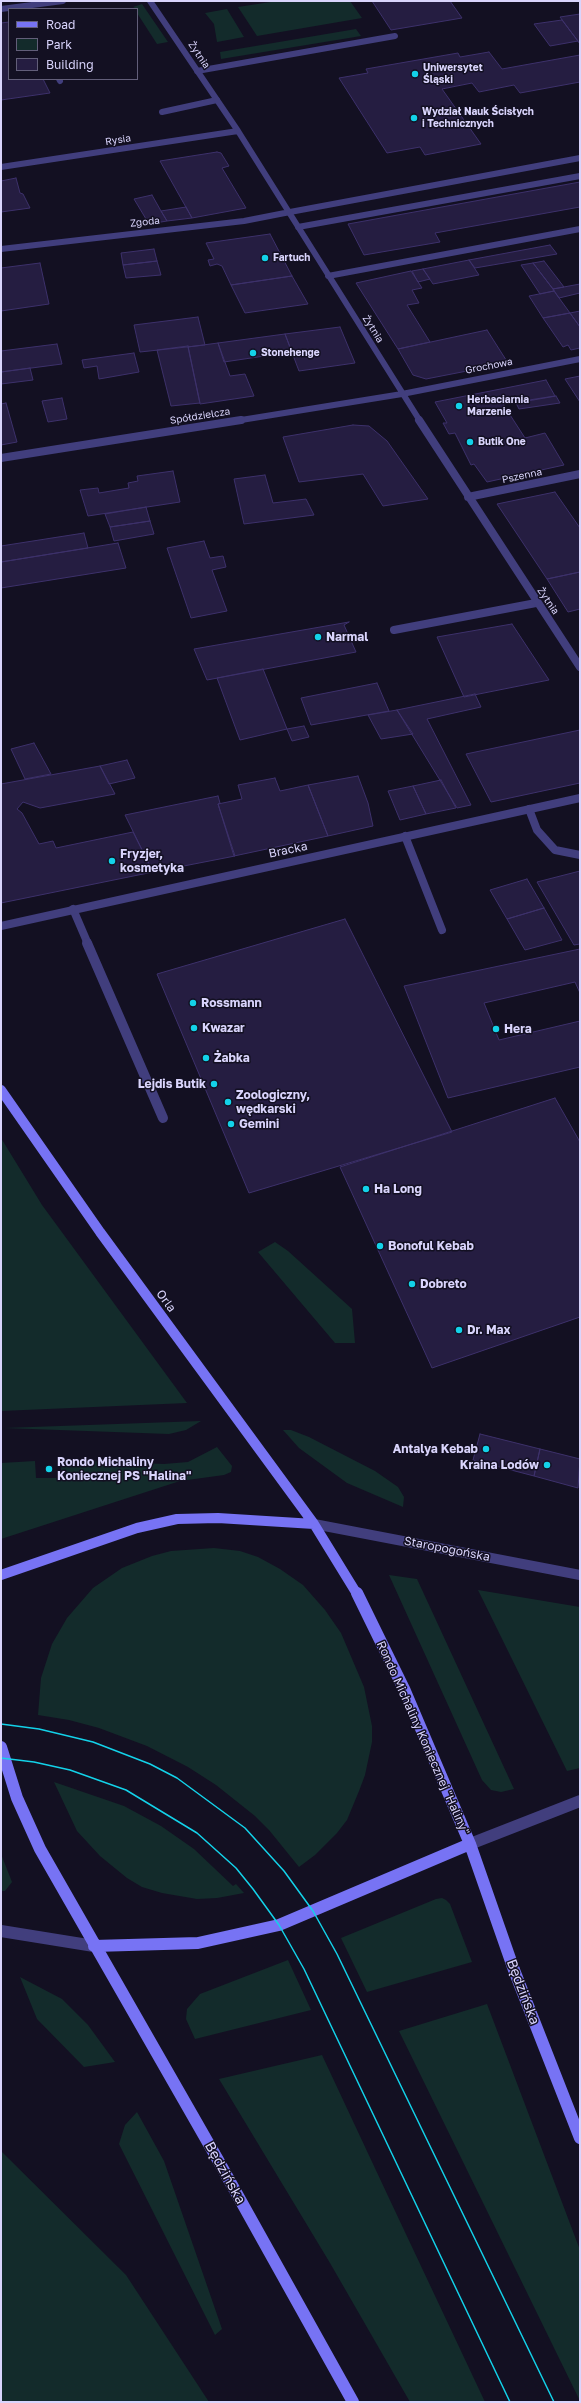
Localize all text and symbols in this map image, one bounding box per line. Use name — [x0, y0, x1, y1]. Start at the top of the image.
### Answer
legend — [8, 8, 138, 80]
text: Road — [46, 17, 75, 32]
text: Park — [46, 37, 72, 52]
street label: Żytnia — [186, 39, 212, 71]
text: Building — [46, 57, 94, 72]
place label: Uniwersytet Śląski — [423, 62, 483, 86]
marker: Uniwersytet Śląski — [410, 69, 420, 79]
place label: Wydział Nauk Ścisłych i Technicznych — [422, 106, 534, 130]
marker: Wydział Nauk Ścisłych i Technicznych — [409, 113, 419, 123]
street label: Rysia — [104, 132, 132, 148]
street label: Zgoda — [130, 214, 160, 230]
place label: Fartuch — [273, 252, 310, 264]
marker: Fartuch — [260, 253, 270, 263]
street label: Żytnia — [360, 313, 386, 345]
place label: Stonehenge — [261, 347, 320, 359]
marker: Stonehenge — [248, 348, 258, 358]
street label: Grochowa — [464, 356, 514, 376]
place label: Herbaciarnia Marzenie — [467, 394, 529, 418]
marker: Herbaciarnia Marzenie — [454, 401, 464, 411]
street label: Spółdzielcza — [169, 405, 231, 427]
place label: Butik One — [478, 436, 526, 448]
marker: Butik One — [465, 437, 475, 447]
street label: Pszenna — [501, 466, 543, 486]
street label: Żytnia — [535, 585, 561, 617]
place label: Narmal — [326, 630, 368, 644]
marker: Narmal — [313, 632, 323, 642]
street label: Bracka — [267, 839, 309, 861]
place label: Fryzjer, kosmetyka — [120, 847, 184, 875]
marker: Fryzjer, kosmetyka — [107, 856, 117, 866]
place label: Rossmann — [201, 996, 262, 1010]
marker: Rossmann — [188, 998, 198, 1008]
place label: Kwazar — [202, 1021, 245, 1035]
place label: Hera — [504, 1022, 532, 1036]
marker: Kwazar — [189, 1023, 199, 1033]
marker: Hera — [491, 1024, 501, 1034]
place label: Żabka — [214, 1051, 250, 1065]
marker: Żabka — [201, 1053, 211, 1063]
place label: Lejdis Butik — [138, 1077, 206, 1091]
marker: Lejdis Butik — [209, 1079, 219, 1089]
place label: Zoologiczny, wędkarski — [236, 1088, 310, 1116]
marker: Zoologiczny, wędkarski — [223, 1097, 233, 1107]
place label: Gemini — [239, 1117, 279, 1131]
marker: Gemini — [226, 1119, 236, 1129]
place label: Ha Long — [374, 1182, 422, 1196]
marker: Ha Long — [361, 1184, 371, 1194]
place label: Bonoful Kebab — [388, 1239, 474, 1253]
marker: Bonoful Kebab — [375, 1241, 385, 1251]
place label: Dobreto — [420, 1277, 467, 1291]
marker: Dobreto — [407, 1279, 417, 1289]
street label: Orla — [153, 1287, 179, 1315]
place label: Dr. Max — [467, 1323, 510, 1337]
marker: Dr. Max — [454, 1325, 464, 1335]
place label: Antalya Kebab — [393, 1442, 478, 1456]
marker: Antalya Kebab — [481, 1444, 491, 1454]
place label: Rondo Michaliny Koniecznej PS "Halina" — [57, 1455, 191, 1483]
place label: Kraina Lodów — [460, 1458, 539, 1472]
marker: Kraina Lodów — [542, 1460, 552, 1470]
marker: Rondo Michaliny Koniecznej PS "Halina" — [44, 1464, 54, 1474]
street label: Staropogońska — [403, 1534, 491, 1564]
street label: Rondo Michaliny Koniecznej "Haliny" — [374, 1639, 472, 1837]
street label: Będzińska — [503, 1957, 543, 2027]
street label: Będzińska — [201, 2139, 249, 2207]

